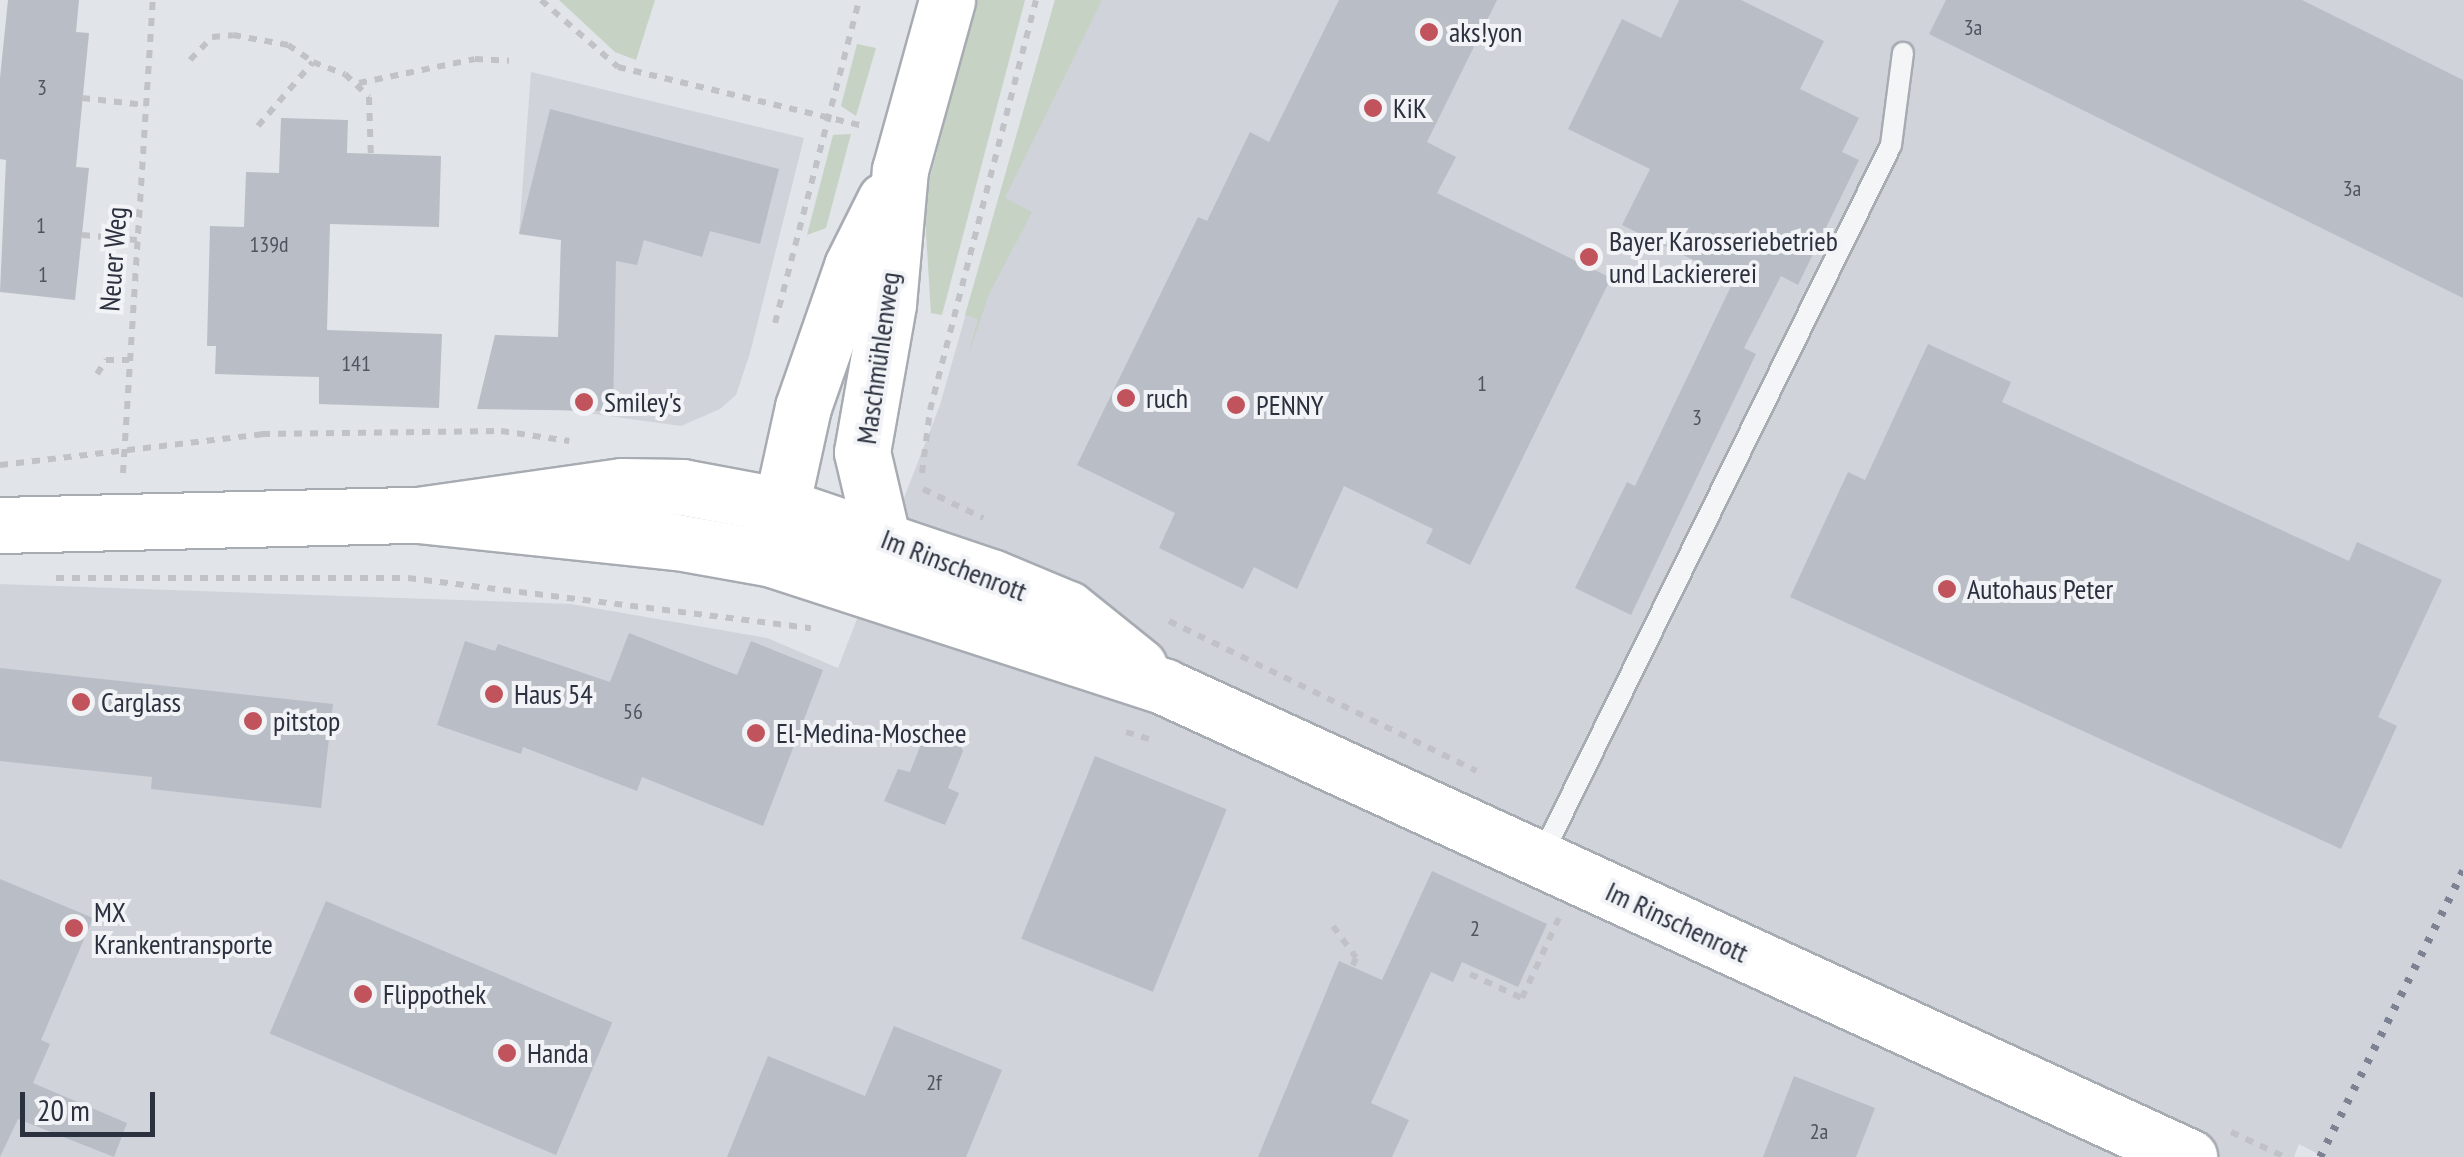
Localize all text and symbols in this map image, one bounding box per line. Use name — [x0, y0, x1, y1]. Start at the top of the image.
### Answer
place label: aks!yon — [1449, 15, 1522, 49]
house number: 3a — [1964, 15, 1982, 41]
marker: aks!yon — [1418, 21, 1440, 43]
house number: 3 — [37, 75, 47, 101]
place label: KiK — [1393, 91, 1427, 125]
marker: KiK — [1362, 97, 1384, 119]
house number: 3a — [2343, 176, 2361, 202]
street label: Neuer Weg — [93, 205, 133, 313]
house number: 1 — [36, 213, 46, 239]
place label: Bayer Karosseriebetrieb und Lackiererei — [1609, 224, 1838, 290]
house number: 139d — [249, 232, 289, 258]
marker: Bayer Karosseriebetrieb und Lackiererei — [1578, 246, 1600, 268]
house number: 1 — [38, 262, 48, 288]
street label: Maschmühlenweg — [849, 270, 907, 446]
house number: 141 — [341, 351, 371, 377]
house number: 1 — [1477, 371, 1487, 397]
place label: ruch — [1146, 381, 1188, 415]
place label: Smiley's — [604, 385, 682, 419]
marker: ruch — [1115, 387, 1137, 409]
place label: PENNY — [1256, 388, 1324, 422]
marker: Smiley's — [573, 391, 595, 413]
marker: PENNY — [1225, 394, 1247, 416]
house number: 3 — [1692, 405, 1702, 431]
street label: Im Rinschenrott — [876, 522, 1032, 608]
place label: Autohaus Peter — [1967, 572, 2113, 606]
marker: Autohaus Peter — [1936, 578, 1958, 600]
place label: Haus 54 — [514, 677, 593, 711]
marker: Haus 54 — [483, 683, 505, 705]
place label: Carglass — [101, 685, 181, 719]
marker: Carglass — [70, 691, 92, 713]
house number: 56 — [623, 699, 643, 725]
place label: pitstop — [273, 704, 340, 738]
marker: pitstop — [242, 710, 264, 732]
place label: El-Medina-Moschee — [776, 716, 967, 750]
marker: El-Medina-Moschee — [745, 722, 767, 744]
street label: Im Rinschenrott — [1600, 874, 1754, 970]
place label: MX Krankentransporte — [94, 895, 273, 961]
house number: 2 — [1470, 916, 1480, 942]
marker: MX Krankentransporte — [63, 917, 85, 939]
place label: Flippothek — [383, 977, 486, 1011]
marker: Flippothek — [352, 983, 374, 1005]
place label: Handa — [527, 1036, 589, 1070]
marker: Handa — [496, 1042, 518, 1064]
house number: 2f — [926, 1070, 942, 1096]
scale bar — [25, 1072, 160, 1134]
text: 20 m — [37, 1090, 90, 1129]
house number: 2a — [1810, 1119, 1828, 1145]

